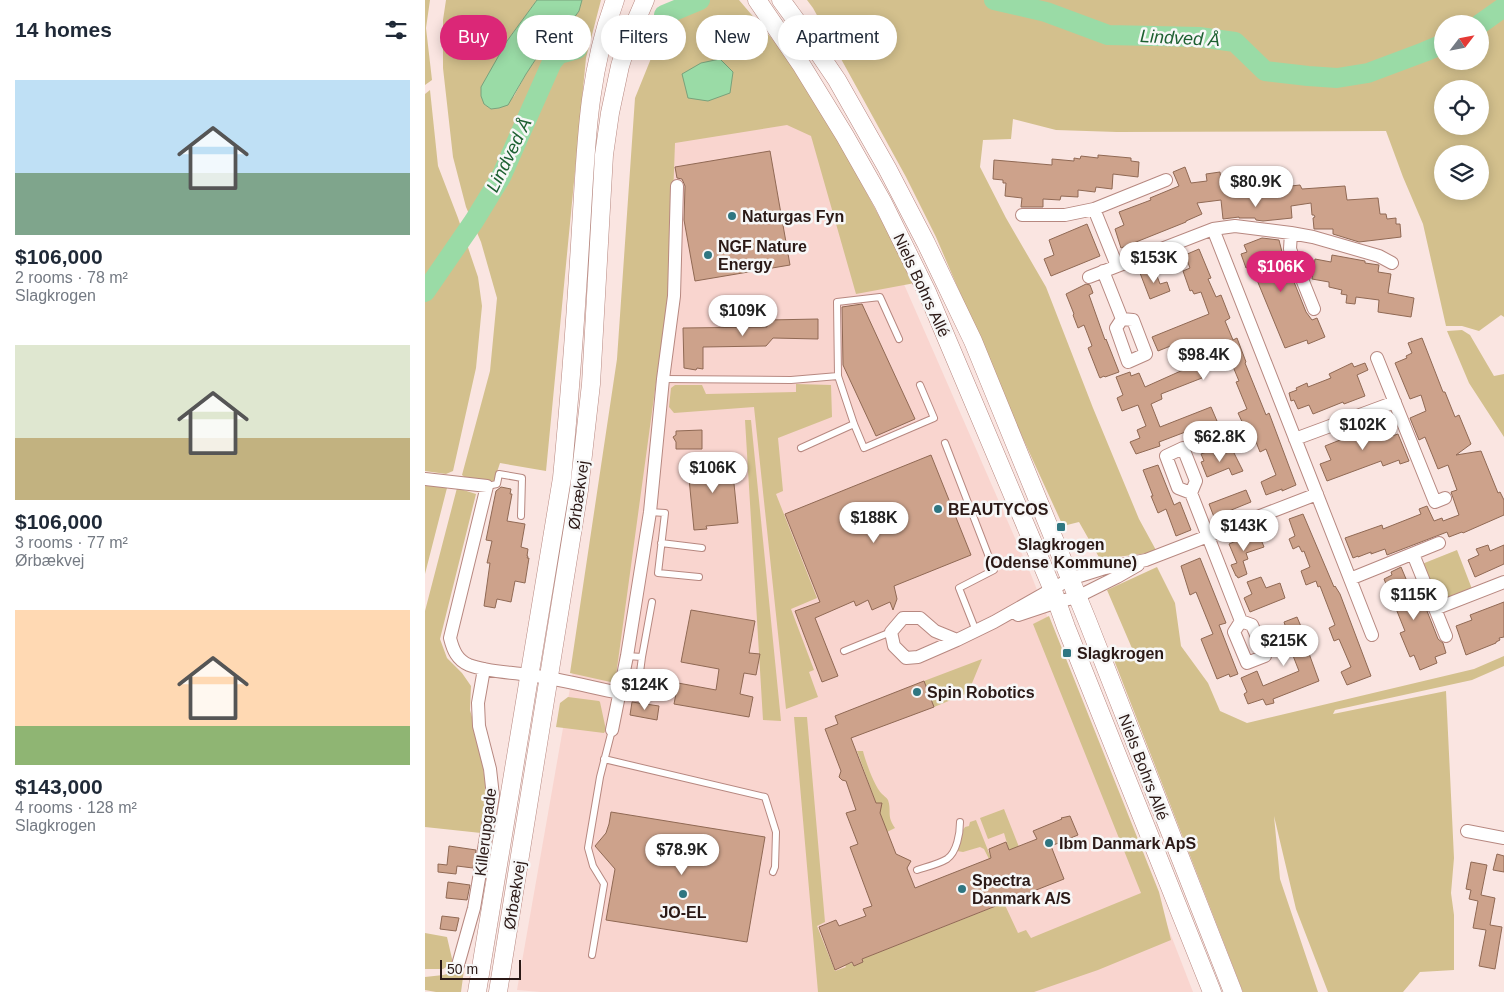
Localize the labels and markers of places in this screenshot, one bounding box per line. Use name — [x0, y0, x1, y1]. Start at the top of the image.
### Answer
pin: $80.9K — [1215, 166, 1297, 208]
place label: Naturgas Fyn — [742, 208, 844, 225]
marker: Naturgas Fyn — [726, 210, 738, 222]
place label: NGF Nature Energy — [718, 238, 807, 273]
pin: $153K — [1119, 242, 1189, 284]
marker: NGF Nature Energy — [702, 249, 714, 261]
pin: $106K — [1246, 250, 1316, 293]
pin: $109K — [708, 294, 778, 337]
pin: $98.4K — [1163, 338, 1245, 381]
pin: $102K — [1328, 408, 1398, 451]
pin: $62.8K — [1179, 420, 1261, 463]
pin: $106K — [678, 452, 748, 494]
place label: BEAUTYCOS — [948, 501, 1049, 518]
pin: $188K — [839, 502, 909, 544]
marker: BEAUTYCOS — [932, 503, 944, 515]
pin: $143K — [1209, 510, 1279, 552]
marker: Slagkrogen (Odense Kommune) — [1055, 521, 1067, 533]
place label: Slagkrogen (Odense Kommune) — [985, 536, 1137, 571]
pin: $115K — [1379, 578, 1449, 621]
pin: $215K — [1249, 624, 1319, 667]
place label: Slagkrogen — [1077, 645, 1164, 662]
marker: Slagkrogen — [1061, 647, 1073, 659]
pin: $124K — [610, 668, 680, 711]
place label: Spin Robotics — [927, 684, 1035, 701]
marker: Spin Robotics — [911, 686, 923, 698]
pin: $78.9K — [641, 834, 723, 876]
place label: Ibm Danmark ApS — [1059, 835, 1197, 852]
marker: Ibm Danmark ApS — [1043, 837, 1055, 849]
place label: Spectra Danmark A/S — [972, 872, 1071, 907]
marker: Spectra Danmark A/S — [956, 883, 968, 895]
marker: JO-EL — [677, 888, 689, 900]
place label: JO-EL — [659, 904, 707, 921]

